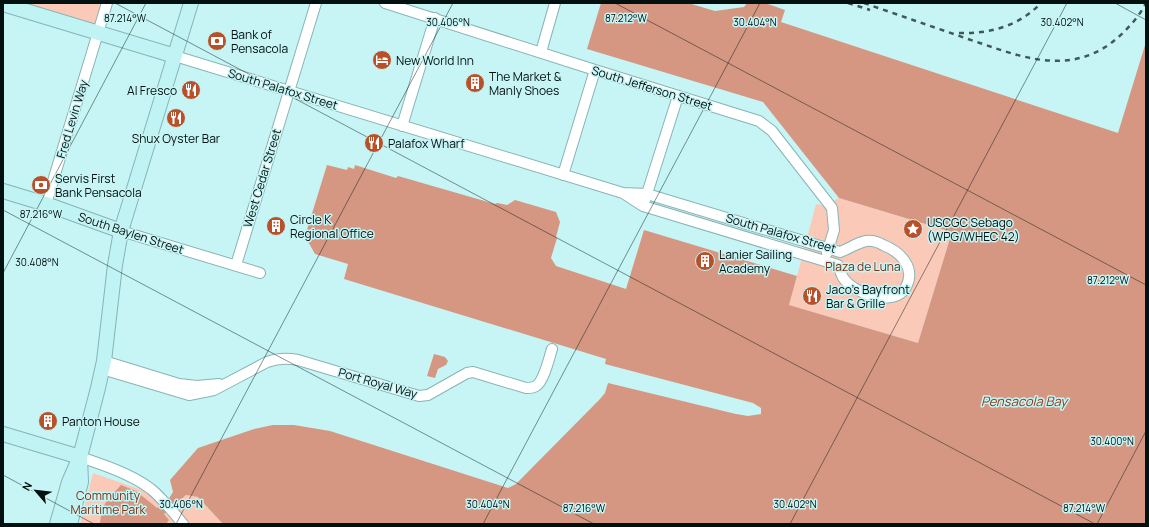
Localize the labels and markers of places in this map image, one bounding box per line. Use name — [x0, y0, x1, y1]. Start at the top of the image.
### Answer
place label: Bank of Pensacola — [231, 26, 288, 57]
bank icon: Bank of Pensacola — [206, 30, 228, 52]
hotel icon: New World Inn — [371, 49, 393, 71]
place label: New World Inn — [396, 52, 474, 69]
place label: The Market & Manly Shoes — [489, 68, 562, 99]
building icon: The Market & Manly Shoes — [464, 72, 486, 94]
restaurant icon: Al Fresco — [180, 79, 202, 101]
place label: Al Fresco — [127, 82, 177, 99]
restaurant icon: Shux Oyster Bar — [165, 107, 187, 129]
place label: Shux Oyster Bar — [132, 130, 221, 147]
restaurant icon: Palafox Wharf — [363, 132, 385, 154]
place label: Palafox Wharf — [388, 135, 465, 152]
place label: Servis First Bank Pensacola — [55, 170, 142, 201]
bank icon: Servis First Bank Pensacola — [30, 174, 52, 196]
place label: Circle K Regional Office — [290, 211, 374, 242]
place label: USCGC Sebago (WPG/WHEC 42) — [927, 214, 1020, 245]
building icon: Circle K Regional Office — [265, 215, 287, 237]
place icon: USCGC Sebago (WPG/WHEC 42) — [902, 218, 924, 240]
place label: Lanier Sailing Academy — [719, 246, 792, 277]
building icon: Lanier Sailing Academy — [694, 250, 716, 272]
place label: Jaco's Bayfront Bar & Grille — [826, 281, 910, 312]
restaurant icon: Jaco's Bayfront Bar & Grille — [801, 285, 823, 307]
building icon: Panton House — [37, 410, 59, 432]
place label: Panton House — [62, 413, 140, 430]

